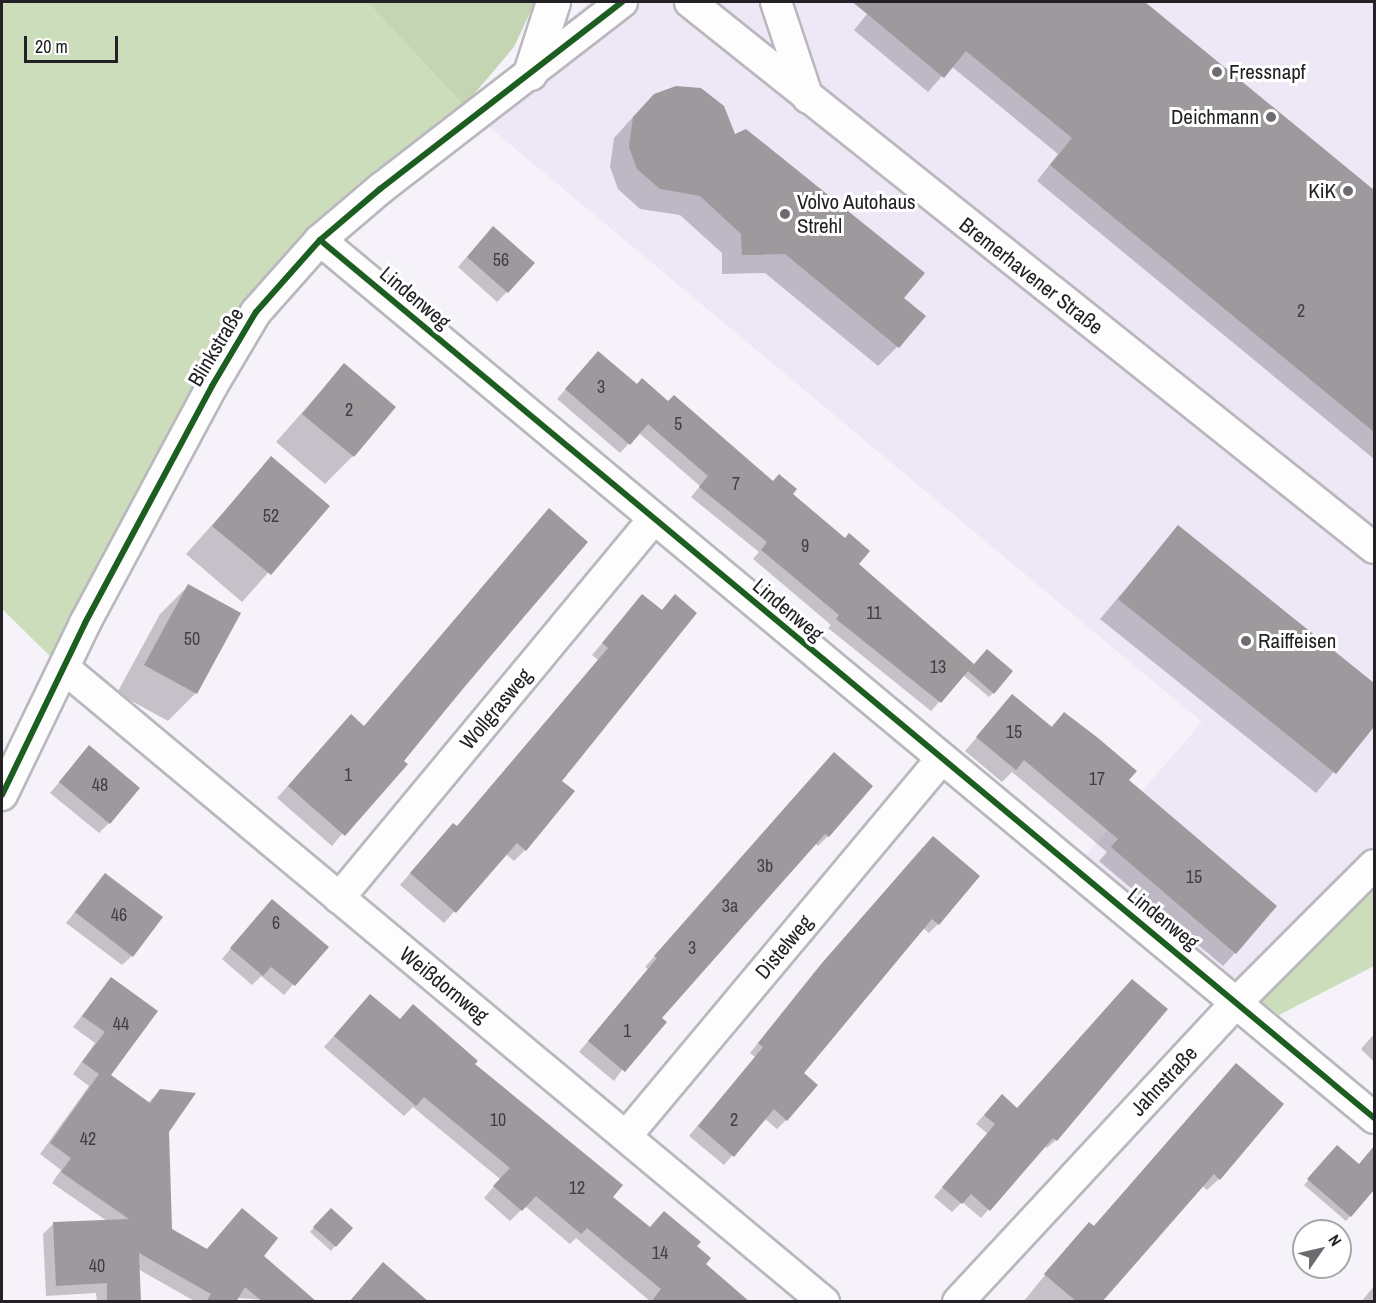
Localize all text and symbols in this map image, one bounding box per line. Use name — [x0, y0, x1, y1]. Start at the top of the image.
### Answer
scale bar — [27, 24, 122, 62]
text: 20 m — [35, 34, 68, 59]
place label: Fressnapf — [1229, 59, 1306, 85]
marker: Fressnapf — [1210, 65, 1224, 79]
place label: Deichmann — [1171, 104, 1259, 130]
marker: Deichmann — [1264, 110, 1278, 124]
place label: KiK — [1308, 178, 1336, 204]
marker: KiK — [1341, 184, 1355, 198]
place label: Volvo Autohaus Strehl — [797, 189, 917, 239]
marker: Volvo Autohaus Strehl — [778, 207, 792, 221]
street label: Bremerhavener Straße — [954, 212, 1108, 340]
house number: 56 — [493, 249, 509, 271]
street label: Lindenweg — [375, 261, 455, 335]
house number: 2 — [1297, 300, 1305, 322]
street label: Blinkstraße — [183, 303, 249, 391]
house number: 3 — [597, 376, 605, 398]
house number: 2 — [345, 399, 353, 421]
house number: 5 — [674, 413, 682, 435]
house number: 7 — [732, 473, 740, 495]
house number: 52 — [263, 505, 279, 527]
house number: 9 — [801, 535, 809, 557]
street label: Lindenweg — [748, 573, 828, 647]
house number: 11 — [866, 602, 882, 624]
house number: 50 — [184, 628, 200, 650]
place label: Raiffeisen — [1258, 628, 1336, 654]
marker: Raiffeisen — [1239, 634, 1253, 648]
house number: 13 — [930, 656, 946, 678]
street label: Wollgrasweg — [455, 663, 537, 755]
house number: 15 — [1006, 721, 1022, 743]
house number: 1 — [344, 764, 352, 786]
house number: 17 — [1089, 768, 1105, 790]
house number: 48 — [92, 774, 108, 796]
house number: 3b — [757, 855, 773, 877]
house number: 15 — [1186, 866, 1202, 888]
street label: Lindenweg — [1122, 883, 1204, 955]
house number: 3a — [722, 895, 738, 917]
house number: 46 — [111, 904, 127, 926]
street label: Distelweg — [750, 910, 818, 984]
house number: 6 — [272, 912, 280, 934]
house number: 3 — [688, 937, 696, 959]
street label: Weißdornweg — [395, 942, 493, 1028]
house number: 44 — [113, 1013, 129, 1035]
house number: 1 — [623, 1020, 631, 1042]
street label: Jahnstraße — [1125, 1041, 1203, 1121]
house number: 10 — [490, 1109, 506, 1131]
house number: 2 — [730, 1109, 738, 1131]
house number: 42 — [80, 1128, 96, 1150]
house number: 12 — [569, 1177, 585, 1199]
north arrow — [1292, 1219, 1352, 1279]
text: N — [1323, 1230, 1347, 1250]
house number: 14 — [652, 1242, 668, 1264]
house number: 40 — [89, 1255, 105, 1277]

